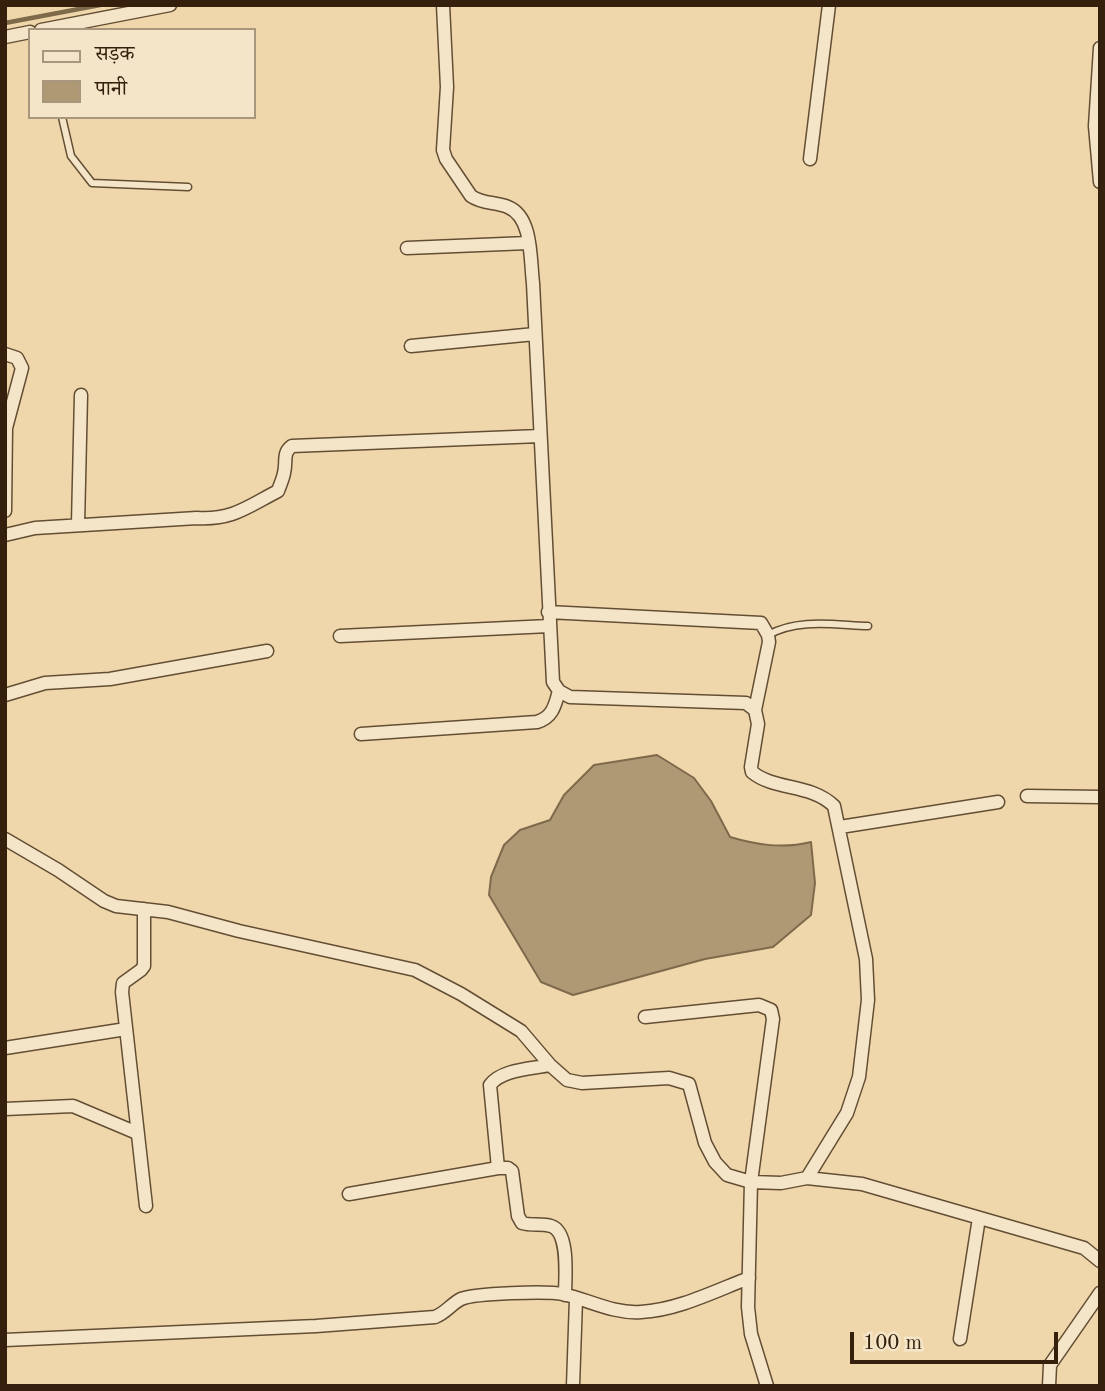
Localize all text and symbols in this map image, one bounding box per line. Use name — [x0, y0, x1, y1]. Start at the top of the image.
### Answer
legend — [28, 28, 256, 119]
text: सड़क — [95, 44, 134, 65]
text: पानी — [95, 79, 127, 100]
scale bar — [853, 1318, 1061, 1362]
text: 100 m — [863, 1333, 922, 1354]

